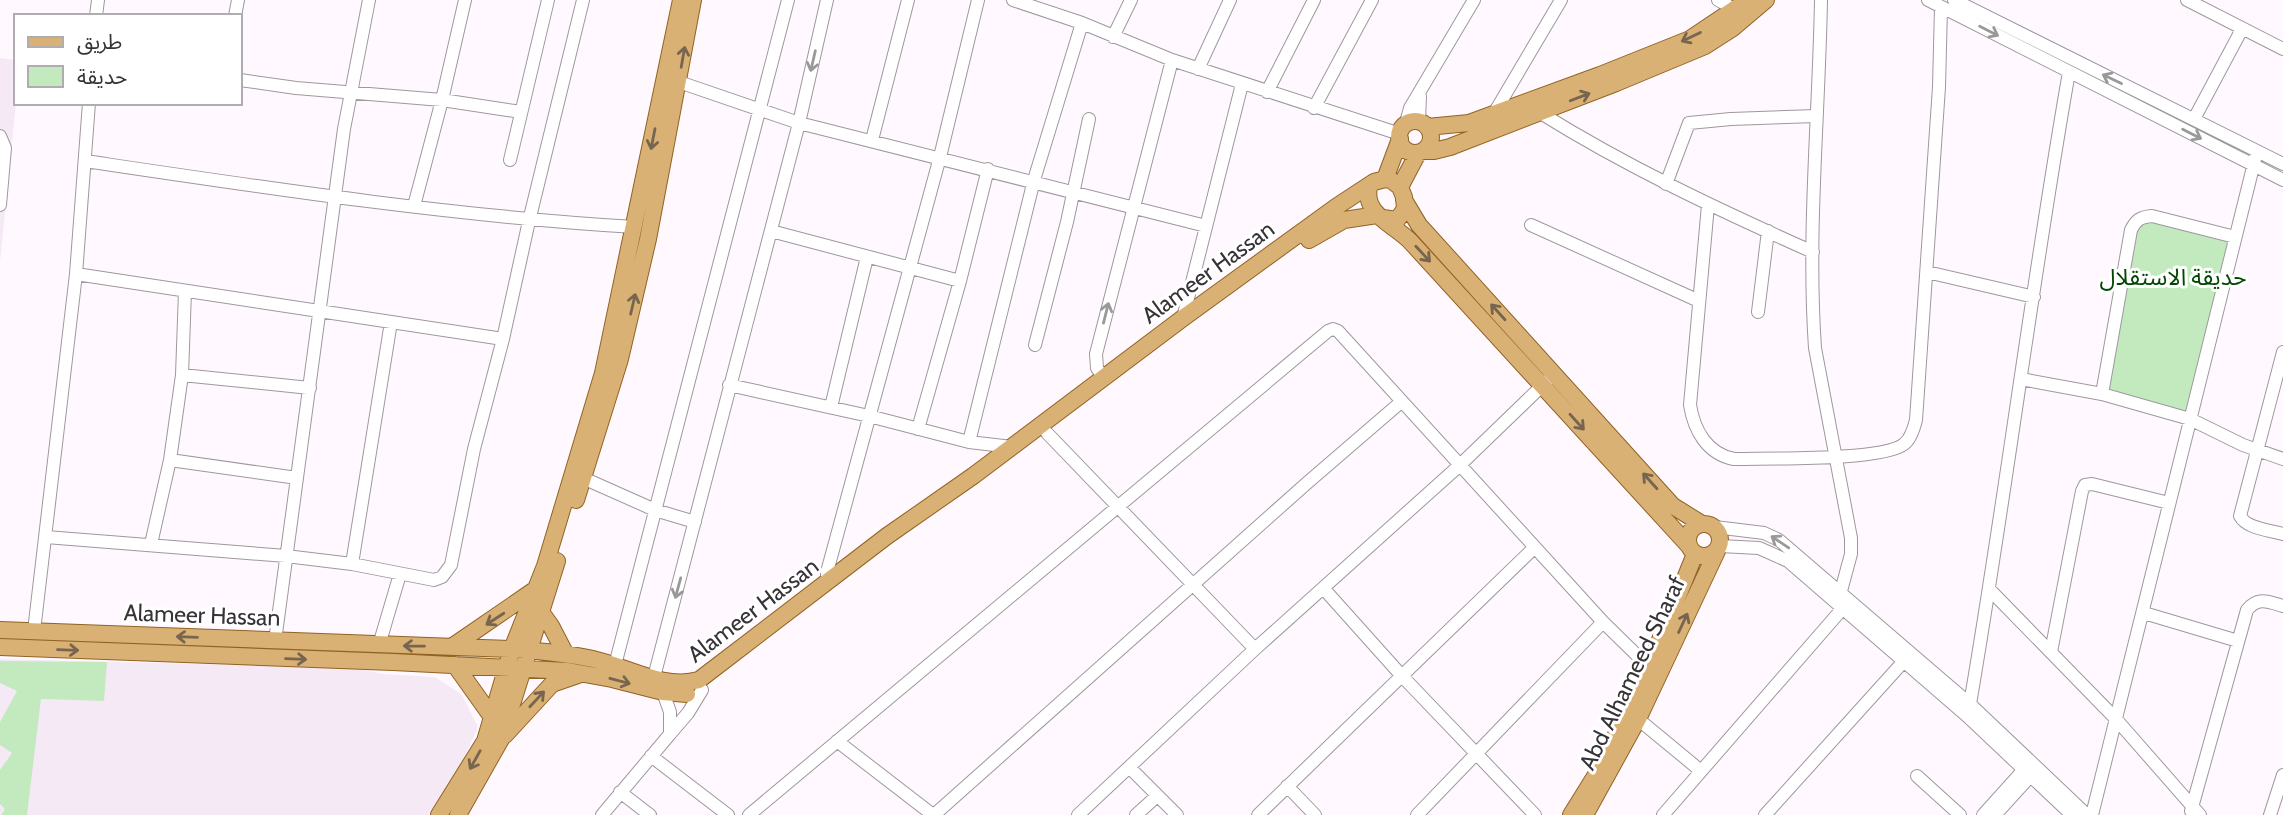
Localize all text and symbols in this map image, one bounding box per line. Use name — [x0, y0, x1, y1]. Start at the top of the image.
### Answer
legend — [14, 14, 242, 105]
one-way arrow — [1978, 24, 1998, 38]
text: طريق — [77, 29, 122, 55]
one-way arrow — [1681, 31, 1702, 45]
one-way arrow — [677, 46, 690, 69]
one-way arrow — [806, 49, 819, 72]
text: حديقة — [77, 64, 127, 89]
one-way arrow — [2102, 71, 2123, 85]
one-way arrow — [1569, 90, 1591, 103]
one-way arrow — [645, 127, 659, 150]
one-way arrow — [2181, 127, 2201, 141]
street label: Alameer Hassan — [1136, 215, 1280, 329]
one-way arrow — [1415, 245, 1432, 262]
park label: حديقة الاستقلال — [2099, 263, 2247, 291]
one-way arrow — [627, 293, 640, 316]
one-way arrow — [1100, 302, 1113, 325]
one-way arrow — [1489, 304, 1506, 321]
one-way arrow — [1569, 413, 1585, 431]
one-way arrow — [1642, 472, 1658, 490]
one-way arrow — [1771, 535, 1790, 549]
street label: Alameer Hassan — [682, 552, 824, 668]
street label: Abd Alhameed Sharaf — [1573, 571, 1691, 774]
one-way arrow — [670, 577, 683, 599]
street label: Alameer Hassan — [123, 598, 281, 632]
one-way arrow — [486, 612, 505, 626]
one-way arrow — [1677, 613, 1690, 634]
one-way arrow — [176, 631, 199, 644]
one-way arrow — [403, 639, 426, 652]
one-way arrow — [56, 643, 79, 656]
one-way arrow — [284, 653, 307, 666]
one-way arrow — [608, 675, 631, 688]
one-way arrow — [529, 691, 546, 708]
one-way arrow — [467, 749, 481, 769]

